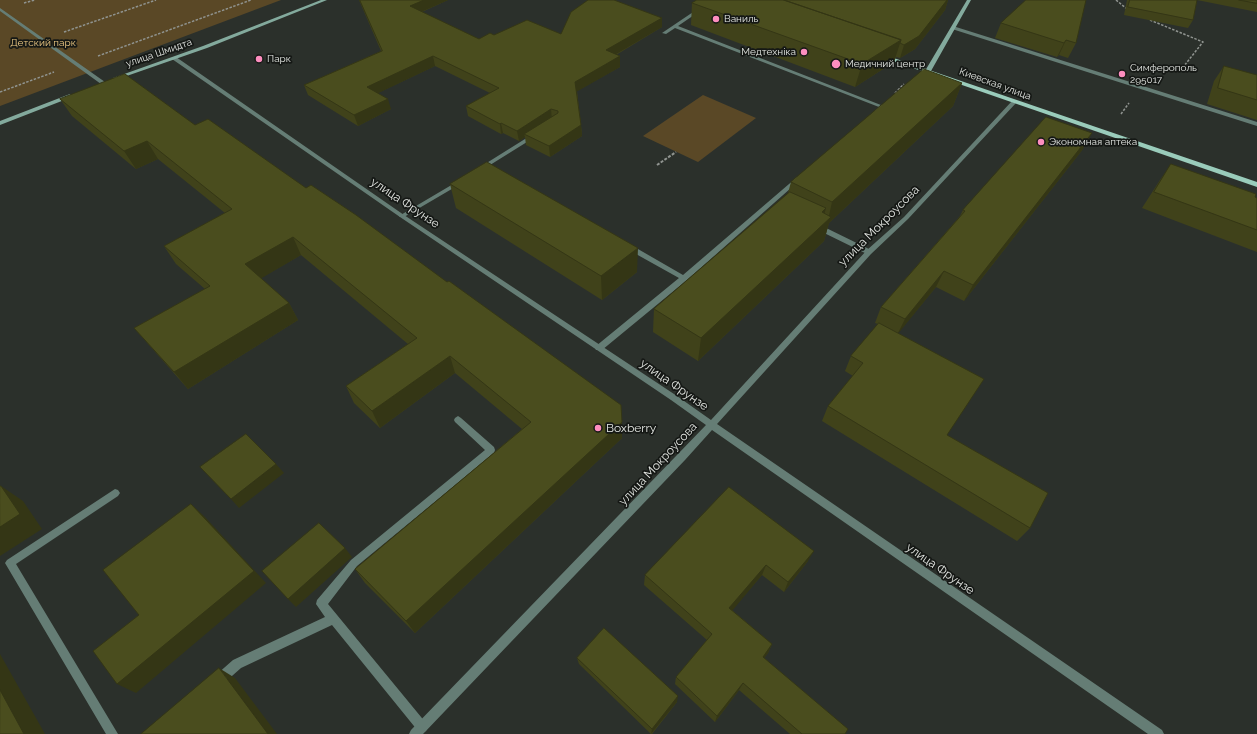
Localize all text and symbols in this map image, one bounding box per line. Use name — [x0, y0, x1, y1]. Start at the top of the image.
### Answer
place label: Ваниль — [724, 13, 758, 25]
marker: Ваниль — [711, 14, 721, 24]
street label: улица Шмидта — [124, 36, 194, 70]
park label: Детский парк — [10, 37, 76, 49]
place label: Медтехніка — [741, 46, 796, 58]
marker: Медтехніка — [799, 47, 809, 57]
place label: Парк — [267, 53, 291, 65]
marker: Парк — [254, 54, 264, 64]
marker: Медичний центр — [830, 58, 842, 70]
place label: Медичний центр — [845, 58, 925, 70]
place label: Симферополь 295017 — [1130, 62, 1197, 86]
street label: Киевская улица — [957, 65, 1033, 103]
marker: Симферополь 295017 — [1117, 69, 1127, 79]
place label: Экономная аптека — [1049, 136, 1137, 148]
marker: Экономная аптека — [1036, 137, 1046, 147]
street label: улица Фрунзе — [368, 175, 442, 231]
street label: улица Мокроусова — [836, 183, 922, 269]
street label: улица Фрунзе — [637, 356, 711, 414]
street label: улица Мокроусова — [616, 420, 700, 508]
place label: Boxberry — [606, 421, 656, 435]
marker: Boxberry — [593, 423, 603, 433]
street label: улица Фрунзе — [903, 540, 977, 598]

